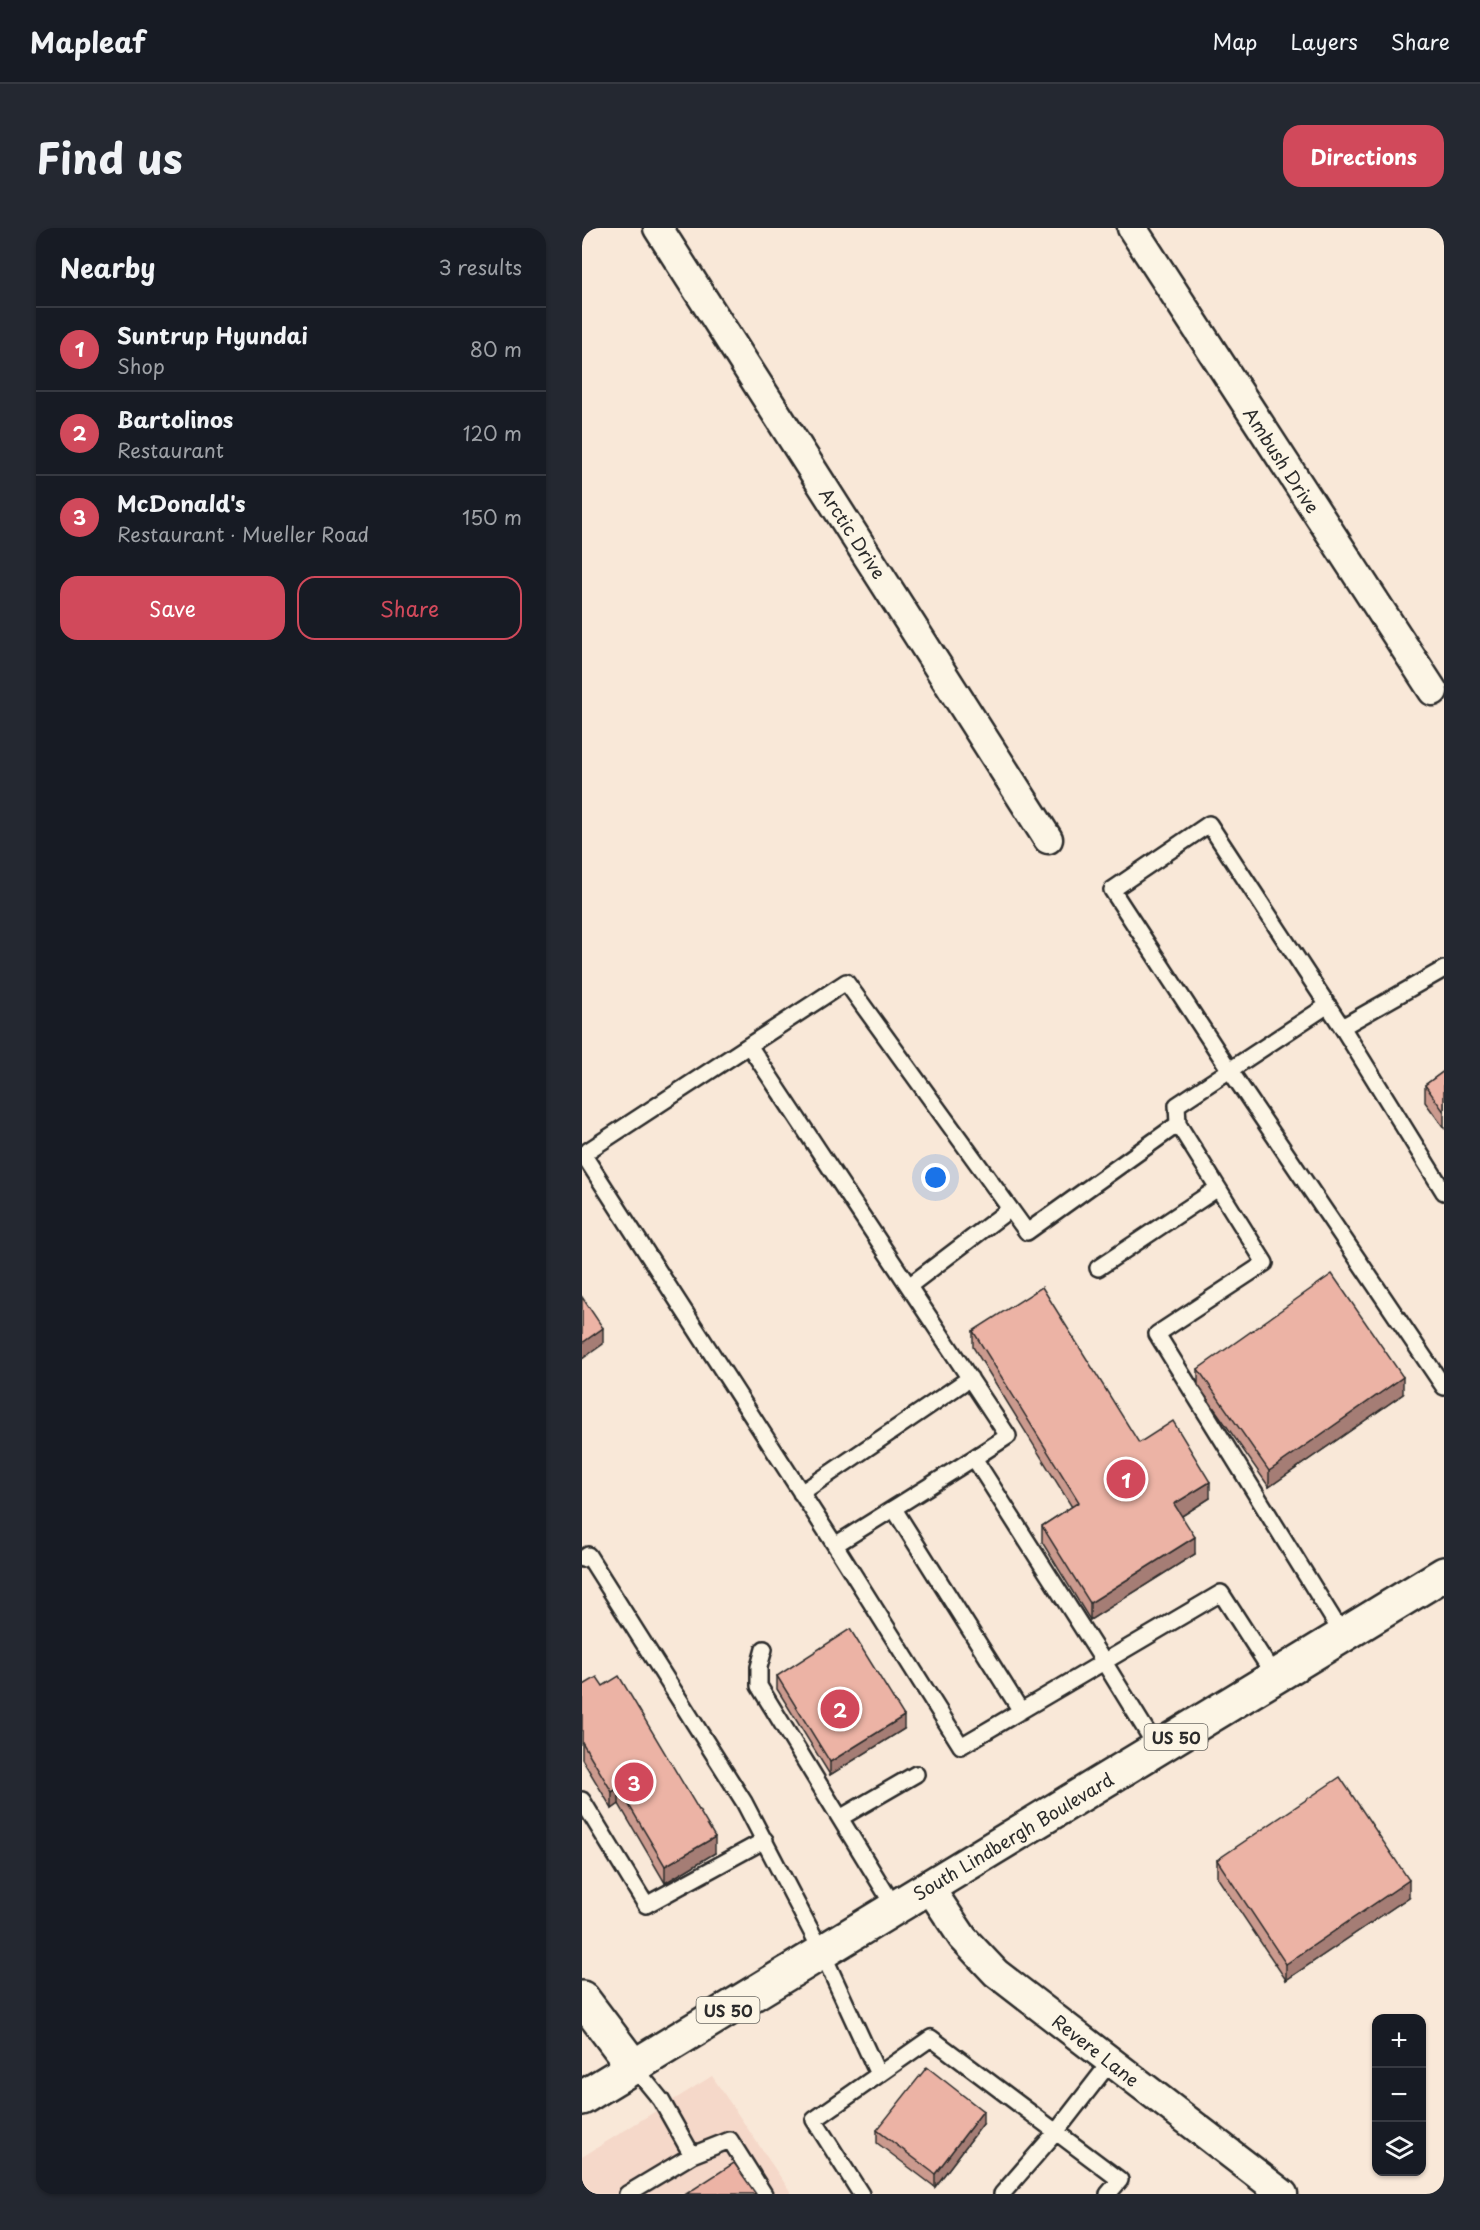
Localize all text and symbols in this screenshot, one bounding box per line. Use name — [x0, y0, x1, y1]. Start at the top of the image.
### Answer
text: Mapleaf — [30, 20, 146, 63]
text: Map — [1213, 25, 1257, 57]
text: Layers — [1290, 25, 1358, 57]
text: Share — [1391, 25, 1450, 57]
text: Find us — [36, 125, 183, 188]
button: Directions — [1283, 125, 1444, 187]
text: Nearby — [60, 248, 155, 287]
text: 3 results — [439, 252, 522, 282]
text: Suntrup Hyundai — [117, 318, 308, 351]
text: 1 — [75, 334, 84, 364]
text: 80 m — [470, 334, 522, 364]
text: Shop — [117, 351, 165, 381]
text: Bartolinos — [117, 402, 233, 435]
street label: Ambush Drive — [1238, 402, 1326, 518]
text: 2 — [72, 418, 87, 448]
text: 120 m — [463, 418, 522, 448]
text: Restaurant — [117, 435, 224, 465]
street label: Arctic Drive — [813, 482, 893, 584]
text: McDonald's — [117, 486, 246, 519]
text: 3 — [73, 502, 86, 532]
text: 150 m — [462, 502, 522, 532]
text: Restaurant · Mueller Road — [117, 519, 369, 549]
button: Save — [60, 576, 285, 640]
button: Share — [297, 576, 522, 640]
your location — [921, 1163, 950, 1192]
pin: 1 — [1106, 1456, 1146, 1502]
pin: 2 — [820, 1686, 860, 1732]
road number: US 50 — [1144, 1724, 1208, 1750]
pin: 3 — [614, 1760, 654, 1804]
street label: South Lindbergh Boulevard — [908, 1765, 1118, 1907]
road number: US 50 — [696, 1997, 760, 2023]
street label: Revere Lane — [1047, 2007, 1145, 2093]
map controls — [1372, 2014, 1426, 2176]
button: + — [1372, 2014, 1426, 2068]
button: − — [1372, 2068, 1426, 2122]
button: layers — [1372, 2122, 1426, 2176]

